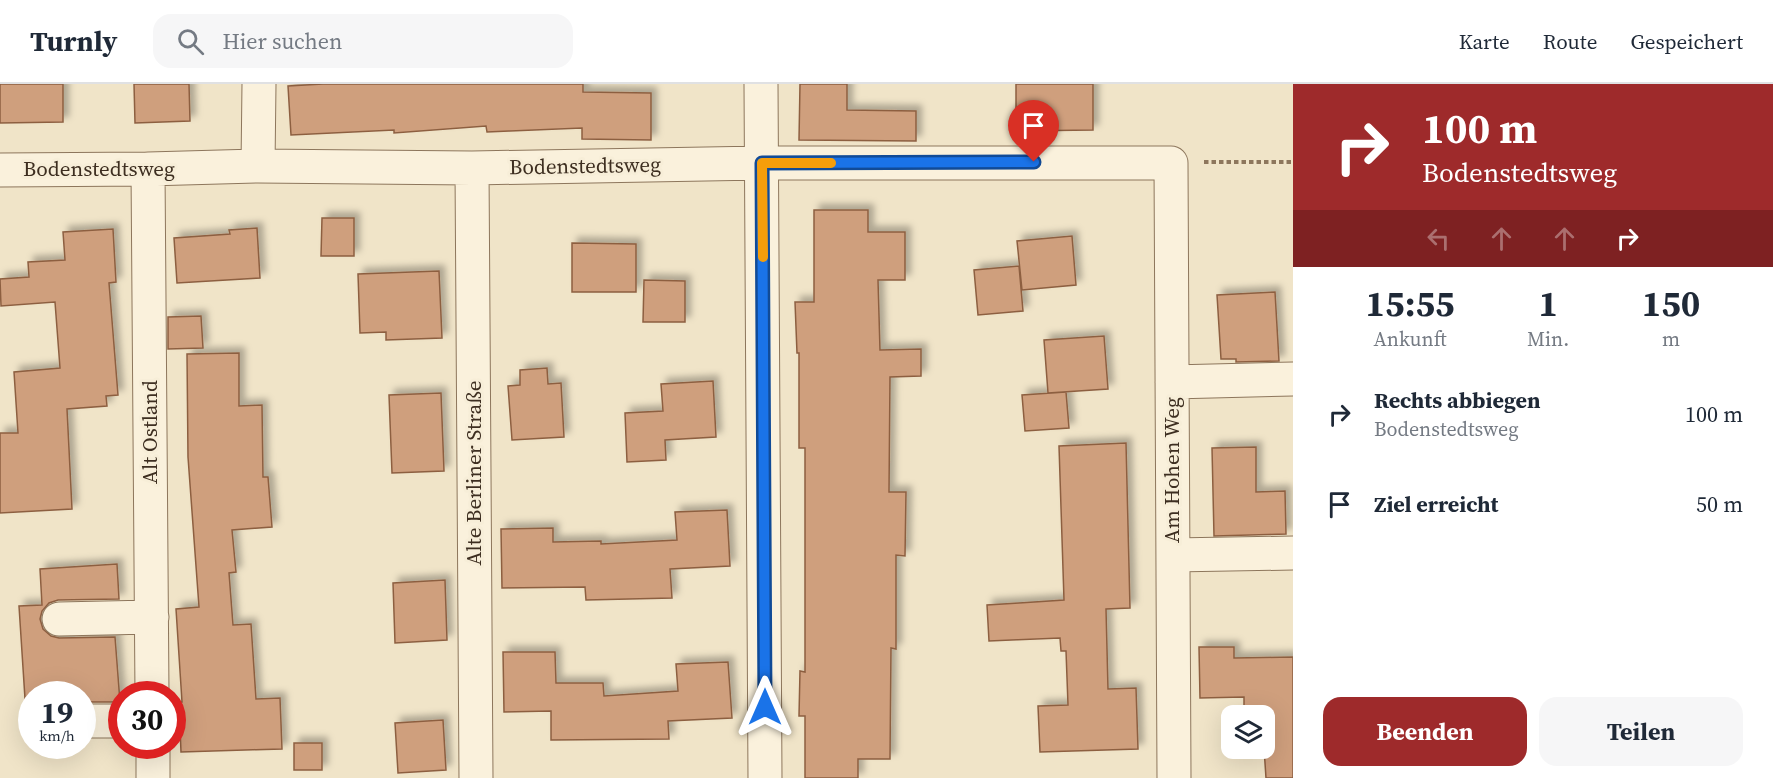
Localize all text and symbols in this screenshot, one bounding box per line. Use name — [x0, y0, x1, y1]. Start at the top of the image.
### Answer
search box — [153, 14, 573, 68]
text: Turnly — [30, 22, 117, 60]
icon: search — [174, 25, 207, 58]
text: Hier suchen — [222, 26, 342, 56]
text: Karte — [1459, 27, 1510, 56]
text: Route — [1543, 27, 1597, 56]
text: Gespeichert — [1630, 27, 1743, 56]
text: 100 m — [1422, 99, 1537, 157]
pin — [1008, 100, 1059, 162]
icon: right — [1323, 108, 1401, 186]
icon: arrive — [1017, 109, 1050, 142]
street label: Bodenstedtsweg — [509, 150, 661, 181]
street label: Bodenstedtsweg — [23, 154, 175, 183]
text: Bodenstedtsweg — [1422, 154, 1617, 191]
icon: left — [1422, 222, 1455, 255]
icon: ahead — [1485, 222, 1518, 255]
icon: ahead — [1548, 222, 1581, 255]
icon: right — [1611, 222, 1644, 255]
text: 15:55 — [1366, 279, 1454, 328]
text: 1 — [1538, 279, 1558, 328]
text: 150 — [1642, 279, 1700, 328]
text: Ankunft — [1374, 325, 1447, 353]
text: Min. — [1527, 325, 1569, 353]
text: m — [1662, 325, 1680, 353]
street label: Alt Ostland — [135, 380, 164, 484]
street label: Alte Berliner Straße — [459, 381, 488, 565]
text: Rechts abbiegen — [1374, 385, 1541, 415]
street label: Am Hohen Weg — [1157, 397, 1186, 543]
icon: right — [1323, 398, 1356, 431]
text: 100 m — [1685, 399, 1743, 429]
text: Bodenstedtsweg — [1374, 415, 1519, 443]
icon: arrive — [1323, 488, 1356, 521]
text: Ziel erreicht — [1374, 489, 1498, 519]
text: 50 m — [1696, 489, 1743, 519]
position arrow — [733, 675, 797, 739]
speed limit sign: 30 — [108, 681, 186, 759]
text: 19 — [41, 692, 73, 733]
button: Beenden — [1323, 697, 1527, 766]
button: Teilen — [1539, 697, 1743, 766]
map controls — [1221, 705, 1275, 759]
button: layers — [1221, 705, 1275, 759]
text: km/h — [39, 725, 75, 746]

